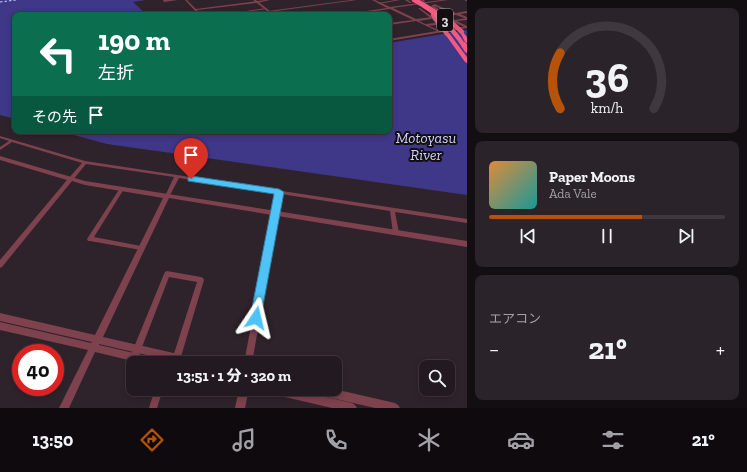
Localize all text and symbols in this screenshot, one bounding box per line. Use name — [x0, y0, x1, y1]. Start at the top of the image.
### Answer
road number: 3 — [437, 9, 453, 31]
text: 190 m — [98, 24, 170, 57]
icon: left — [32, 28, 84, 80]
text: 36 — [585, 52, 629, 102]
text: 左折 — [98, 62, 134, 84]
text: km/h — [591, 99, 623, 116]
icon: arrive — [85, 104, 107, 126]
text: その先 — [32, 108, 77, 126]
water label: Motoyasu River — [396, 129, 456, 164]
pin — [174, 138, 208, 179]
icon: arrive — [180, 144, 202, 166]
text: Paper Moons — [549, 168, 635, 186]
text: Ada Vale — [549, 186, 597, 201]
icon: previous — [517, 225, 539, 247]
icon: pause — [596, 225, 618, 247]
icon: next — [675, 225, 697, 247]
position arrow — [235, 297, 277, 339]
text: エアコン — [489, 311, 541, 326]
text: 21° — [588, 331, 627, 367]
text: − — [489, 336, 499, 363]
text: + — [716, 336, 725, 363]
speed limit sign: 40 — [12, 344, 64, 396]
map controls — [419, 360, 455, 396]
button: search — [419, 360, 455, 396]
text: 13:51 · 1 分 · 320 m — [177, 367, 291, 385]
icon: directions — [138, 426, 166, 454]
icon: music — [230, 426, 258, 454]
icon: phone — [322, 426, 350, 454]
icon: climate — [415, 426, 443, 454]
icon: car — [507, 426, 535, 454]
icon: filters — [599, 426, 627, 454]
text: 13:50 — [32, 429, 73, 451]
text: 21° — [692, 429, 715, 451]

